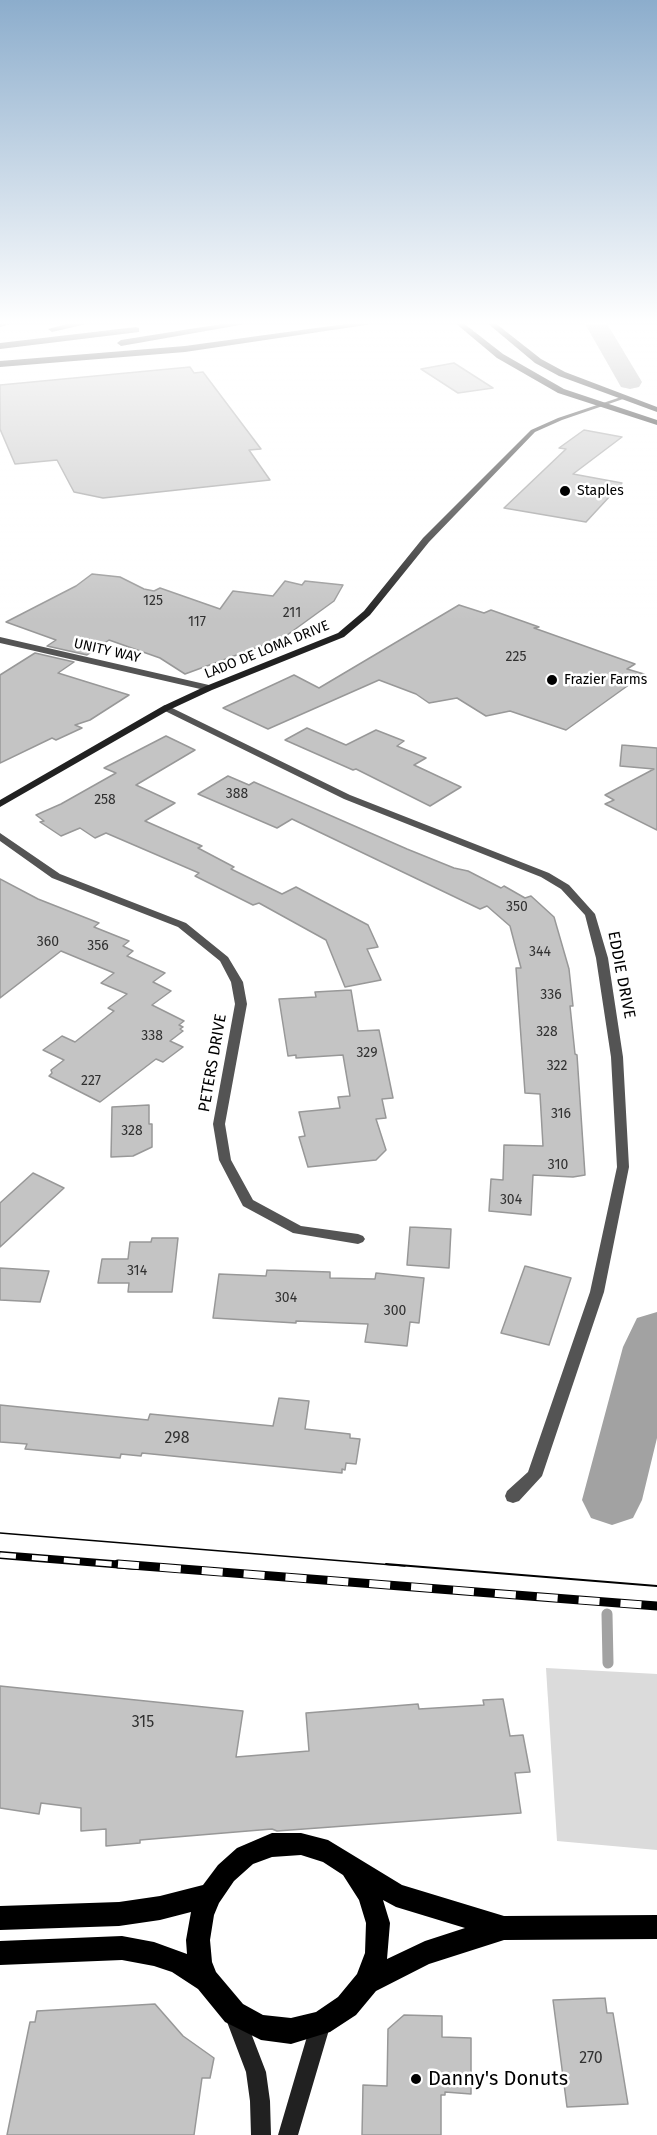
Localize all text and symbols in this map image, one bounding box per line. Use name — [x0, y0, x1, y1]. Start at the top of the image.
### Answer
place label: Staples — [577, 483, 624, 499]
marker: Staples — [558, 484, 572, 498]
house number: 125 — [143, 593, 163, 609]
house number: 211 — [283, 605, 301, 621]
house number: 117 — [188, 614, 206, 630]
street label: LADO DE LOMA DRIVE — [202, 617, 332, 683]
street label: UNITY WAY — [72, 635, 142, 667]
house number: 225 — [506, 649, 526, 665]
place label: Frazier Farms — [564, 672, 647, 688]
marker: Frazier Farms — [545, 673, 559, 687]
house number: 388 — [226, 786, 248, 802]
house number: 258 — [94, 792, 116, 808]
house number: 350 — [506, 899, 528, 915]
street label: EDDIE DRIVE — [603, 930, 639, 1020]
house number: 360 — [37, 934, 59, 950]
house number: 356 — [87, 938, 109, 954]
house number: 344 — [529, 944, 551, 960]
house number: 336 — [540, 987, 562, 1003]
street label: PETERS DRIVE — [195, 1012, 231, 1114]
house number: 328 — [536, 1024, 558, 1040]
house number: 338 — [141, 1028, 163, 1044]
house number: 329 — [357, 1045, 377, 1061]
house number: 322 — [547, 1058, 567, 1074]
house number: 227 — [81, 1073, 101, 1089]
house number: 316 — [551, 1106, 571, 1122]
house number: 328 — [121, 1123, 143, 1139]
house number: 310 — [548, 1157, 568, 1173]
house number: 304 — [500, 1192, 522, 1208]
house number: 314 — [127, 1263, 147, 1279]
house number: 304 — [275, 1290, 297, 1306]
house number: 300 — [384, 1303, 406, 1319]
house number: 298 — [165, 1429, 189, 1449]
house number: 315 — [132, 1713, 154, 1733]
house number: 270 — [579, 2049, 603, 2069]
place label: Danny's Donuts — [428, 2067, 568, 2091]
marker: Danny's Donuts — [409, 2072, 423, 2086]

